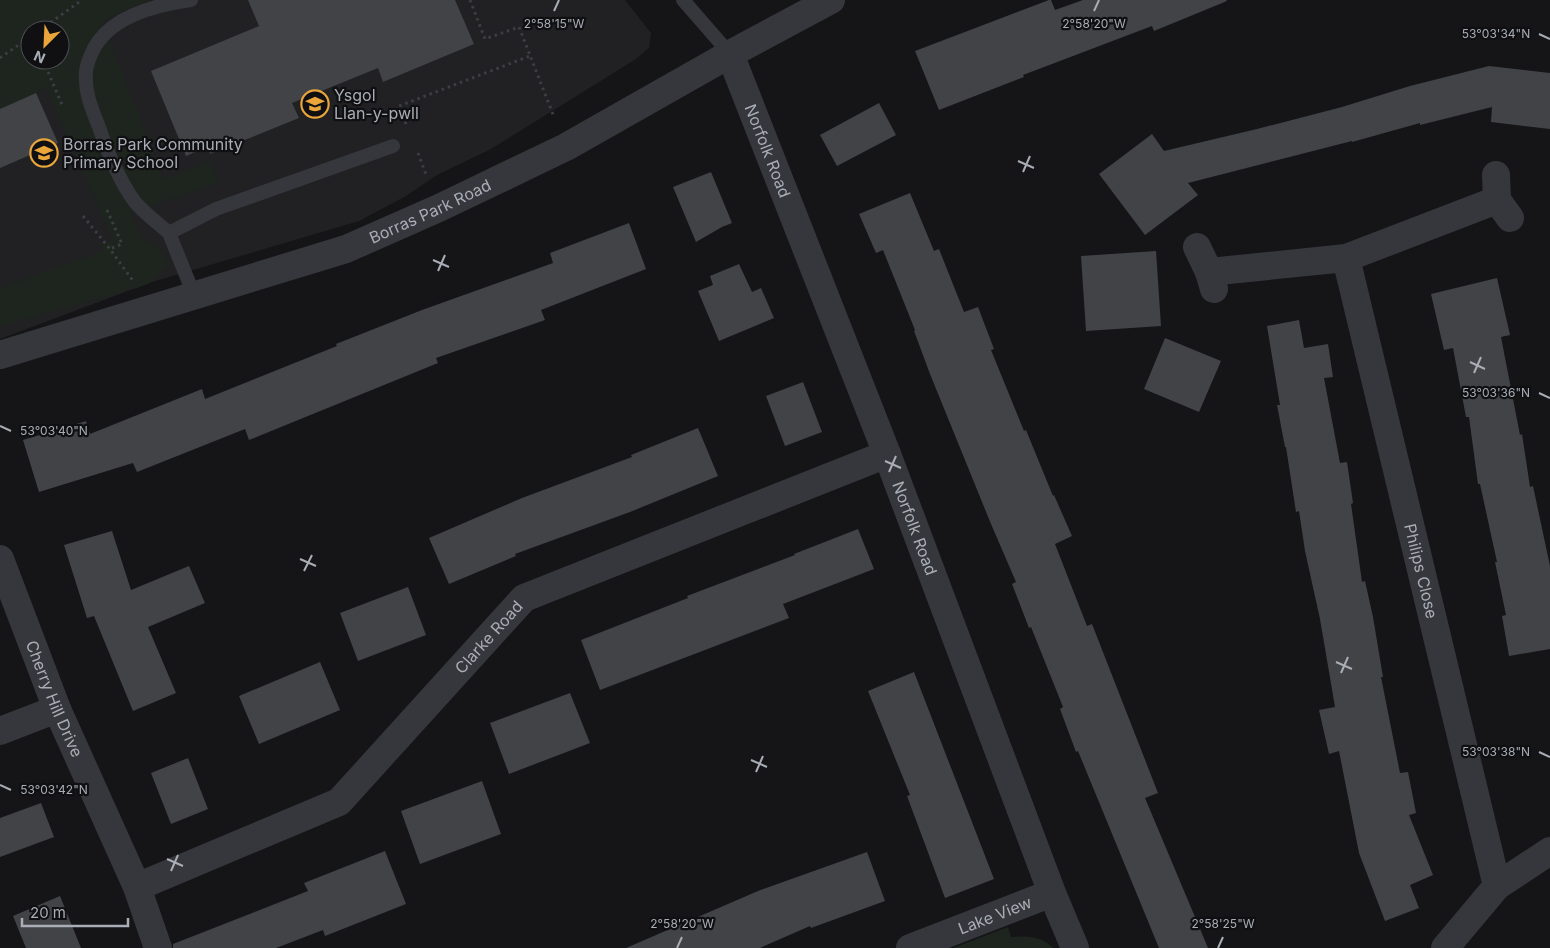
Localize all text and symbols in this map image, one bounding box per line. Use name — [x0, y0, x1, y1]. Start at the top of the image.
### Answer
text: 2°58'15"W — [524, 16, 585, 31]
text: 2°58'20"W — [1062, 16, 1126, 31]
north arrow — [20, 20, 70, 70]
text: 53°03'34"N — [1462, 26, 1530, 41]
text: N — [31, 47, 48, 67]
place label: Ysgol Llan-y-pwll — [334, 85, 419, 123]
school or university icon: Ysgol Llan-y-pwll — [300, 89, 330, 119]
street label: Norfolk Road — [741, 101, 795, 200]
place label: Borras Park Community Primary School — [63, 134, 243, 172]
school or university icon: Borras Park Community Primary School — [29, 138, 59, 168]
street label: Borras Park Road — [366, 175, 494, 248]
text: 53°03'36"N — [1462, 385, 1530, 400]
text: 53°03'40"N — [20, 423, 88, 438]
street label: Norfolk Road — [888, 478, 942, 578]
street label: Philips Close — [1400, 522, 1442, 621]
street label: Clarke Road — [451, 596, 527, 678]
street label: Cherry Hill Drive — [22, 638, 87, 760]
text: 53°03'38"N — [1462, 744, 1530, 759]
text: 53°03'42"N — [20, 782, 88, 797]
street label: Lake View — [955, 892, 1035, 938]
scale bar — [22, 896, 129, 928]
text: 20 m — [30, 903, 66, 922]
text: 2°58'20"W — [650, 916, 714, 931]
text: 2°58'25"W — [1191, 916, 1255, 931]

